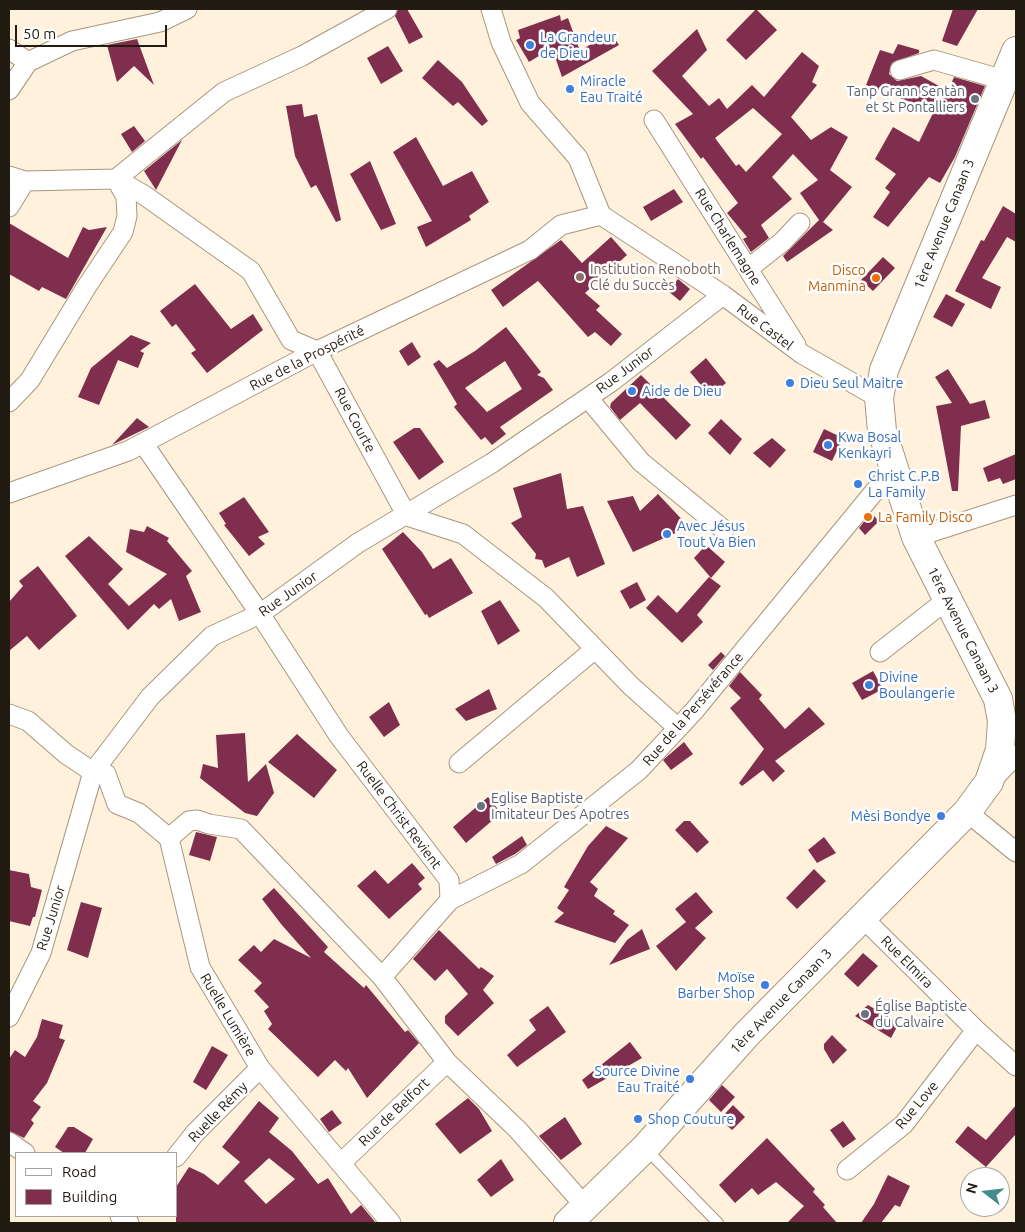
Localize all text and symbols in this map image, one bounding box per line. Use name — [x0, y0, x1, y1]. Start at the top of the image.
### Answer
scale bar — [18, 15, 170, 47]
text: 50 m — [23, 25, 56, 42]
place label: La Grandeur de Dieu — [540, 29, 617, 62]
marker: La Grandeur de Dieu — [524, 39, 536, 51]
place label: Miracle Eau Traité — [580, 73, 643, 105]
marker: Miracle Eau Traité — [564, 83, 576, 95]
place label: Tanp Grann Sentàn et St Pontalliers — [846, 83, 965, 115]
marker: Tanp Grann Sentàn et St Pontalliers — [969, 93, 981, 105]
street label: 1ère Avenue Canaan 3 — [910, 156, 978, 292]
street label: Rue Charlemagne — [691, 185, 765, 289]
place label: Institution Renoboth Clé du Succès — [590, 261, 721, 294]
place label: Disco Manmina — [808, 262, 866, 294]
marker: Institution Renoboth Clé du Succès — [574, 271, 586, 283]
marker: Disco Manmina — [870, 272, 882, 284]
street label: Rue Castel — [733, 300, 797, 354]
street label: Rue de la Prospérité — [247, 322, 367, 394]
street label: Rue Junior — [593, 343, 657, 397]
place label: Dieu Seul Maitre — [800, 375, 903, 391]
marker: Dieu Seul Maitre — [784, 377, 796, 389]
place label: Aide de Dieu — [642, 383, 722, 399]
street label: Rue Courte — [331, 385, 379, 455]
marker: Aide de Dieu — [626, 385, 638, 397]
place label: Kwa Bosal Kenkayri — [838, 429, 901, 462]
marker: Kwa Bosal Kenkayri — [822, 439, 834, 451]
place label: Christ C.P.B La Family — [868, 468, 940, 501]
marker: Christ C.P.B La Family — [852, 478, 864, 490]
place label: La Family Disco — [878, 509, 973, 525]
marker: La Family Disco — [862, 511, 874, 523]
place label: Avec Jésus Tout Va Bien — [677, 518, 756, 550]
marker: Avec Jésus Tout Va Bien — [661, 528, 673, 540]
street label: 1ère Avenue Canaan 3 — [924, 564, 1002, 696]
street label: Rue Junior — [256, 568, 320, 620]
street label: Rue de la Persévérance — [639, 649, 747, 769]
place label: Divine Boulangerie — [879, 669, 955, 702]
marker: Divine Boulangerie — [863, 679, 875, 691]
street label: Ruelle Christ Revient — [353, 758, 445, 872]
place label: Eglise Baptiste Imitateur Des Apotres — [491, 790, 629, 822]
marker: Eglise Baptiste Imitateur Des Apotres — [475, 800, 487, 812]
place label: Mèsi Bondye — [851, 808, 931, 824]
marker: Mèsi Bondye — [935, 810, 947, 822]
street label: Rue Junior — [33, 883, 69, 953]
street label: Rue Elmira — [877, 932, 937, 992]
street label: 1ère Avenue Canaan 3 — [727, 945, 835, 1057]
place label: Moïse Barber Shop — [677, 969, 755, 1002]
street label: Ruelle Lumière — [197, 970, 259, 1060]
marker: Moïse Barber Shop — [759, 979, 771, 991]
place label: Église Baptiste du Calvaire — [875, 998, 967, 1030]
marker: Église Baptiste du Calvaire — [859, 1008, 871, 1020]
place label: Source Divine Eau Traité — [595, 1063, 680, 1096]
marker: Source Divine Eau Traité — [684, 1073, 696, 1085]
street label: Rue de Belfort — [355, 1074, 433, 1150]
street label: Ruelle Rémy — [185, 1078, 251, 1146]
street label: Rue Love — [892, 1078, 942, 1132]
place label: Shop Couture — [648, 1111, 734, 1127]
marker: Shop Couture — [632, 1113, 644, 1125]
legend — [15, 1152, 178, 1217]
text: Road — [62, 1163, 97, 1180]
north arrow — [960, 1167, 1010, 1217]
text: N — [962, 1181, 981, 1195]
text: Building — [62, 1188, 117, 1205]

